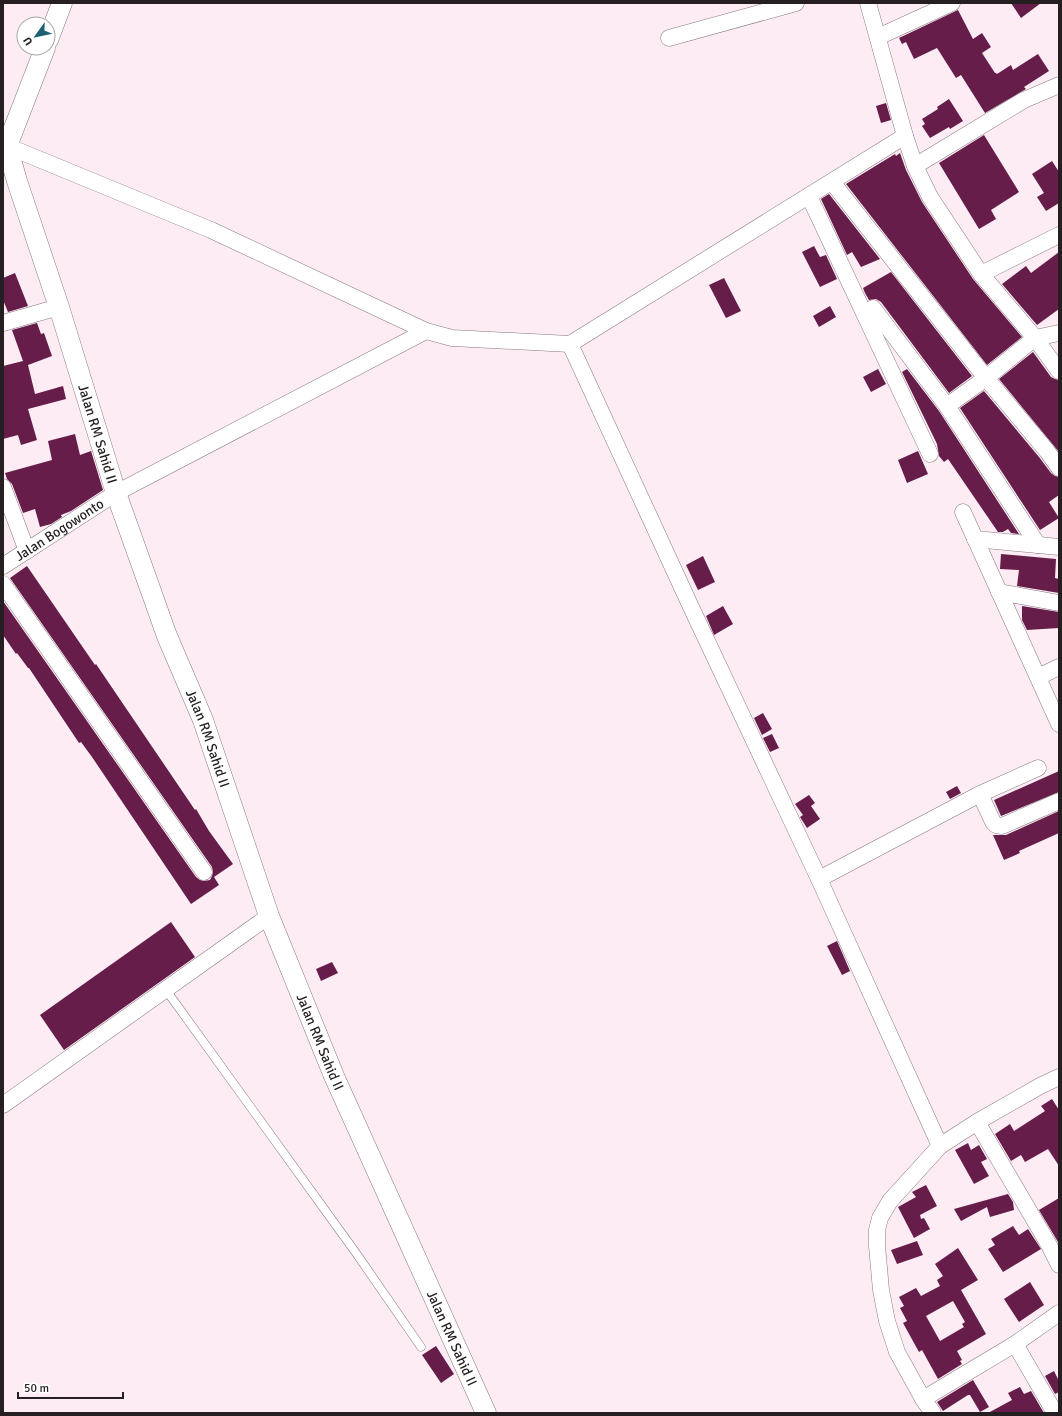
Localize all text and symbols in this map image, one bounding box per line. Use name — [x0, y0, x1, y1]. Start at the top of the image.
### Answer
north arrow — [16, 16, 56, 56]
text: U — [21, 35, 36, 48]
street label: Jalan RM Sahid II — [74, 382, 121, 486]
street label: Jalan Bogowonto — [12, 495, 107, 565]
street label: Jalan RM Sahid II — [182, 687, 233, 790]
street label: Jalan RM Sahid II — [293, 991, 347, 1093]
street label: Jalan RM Sahid II — [423, 1288, 481, 1389]
scale bar — [18, 1374, 123, 1400]
text: 50 m — [24, 1381, 49, 1396]

